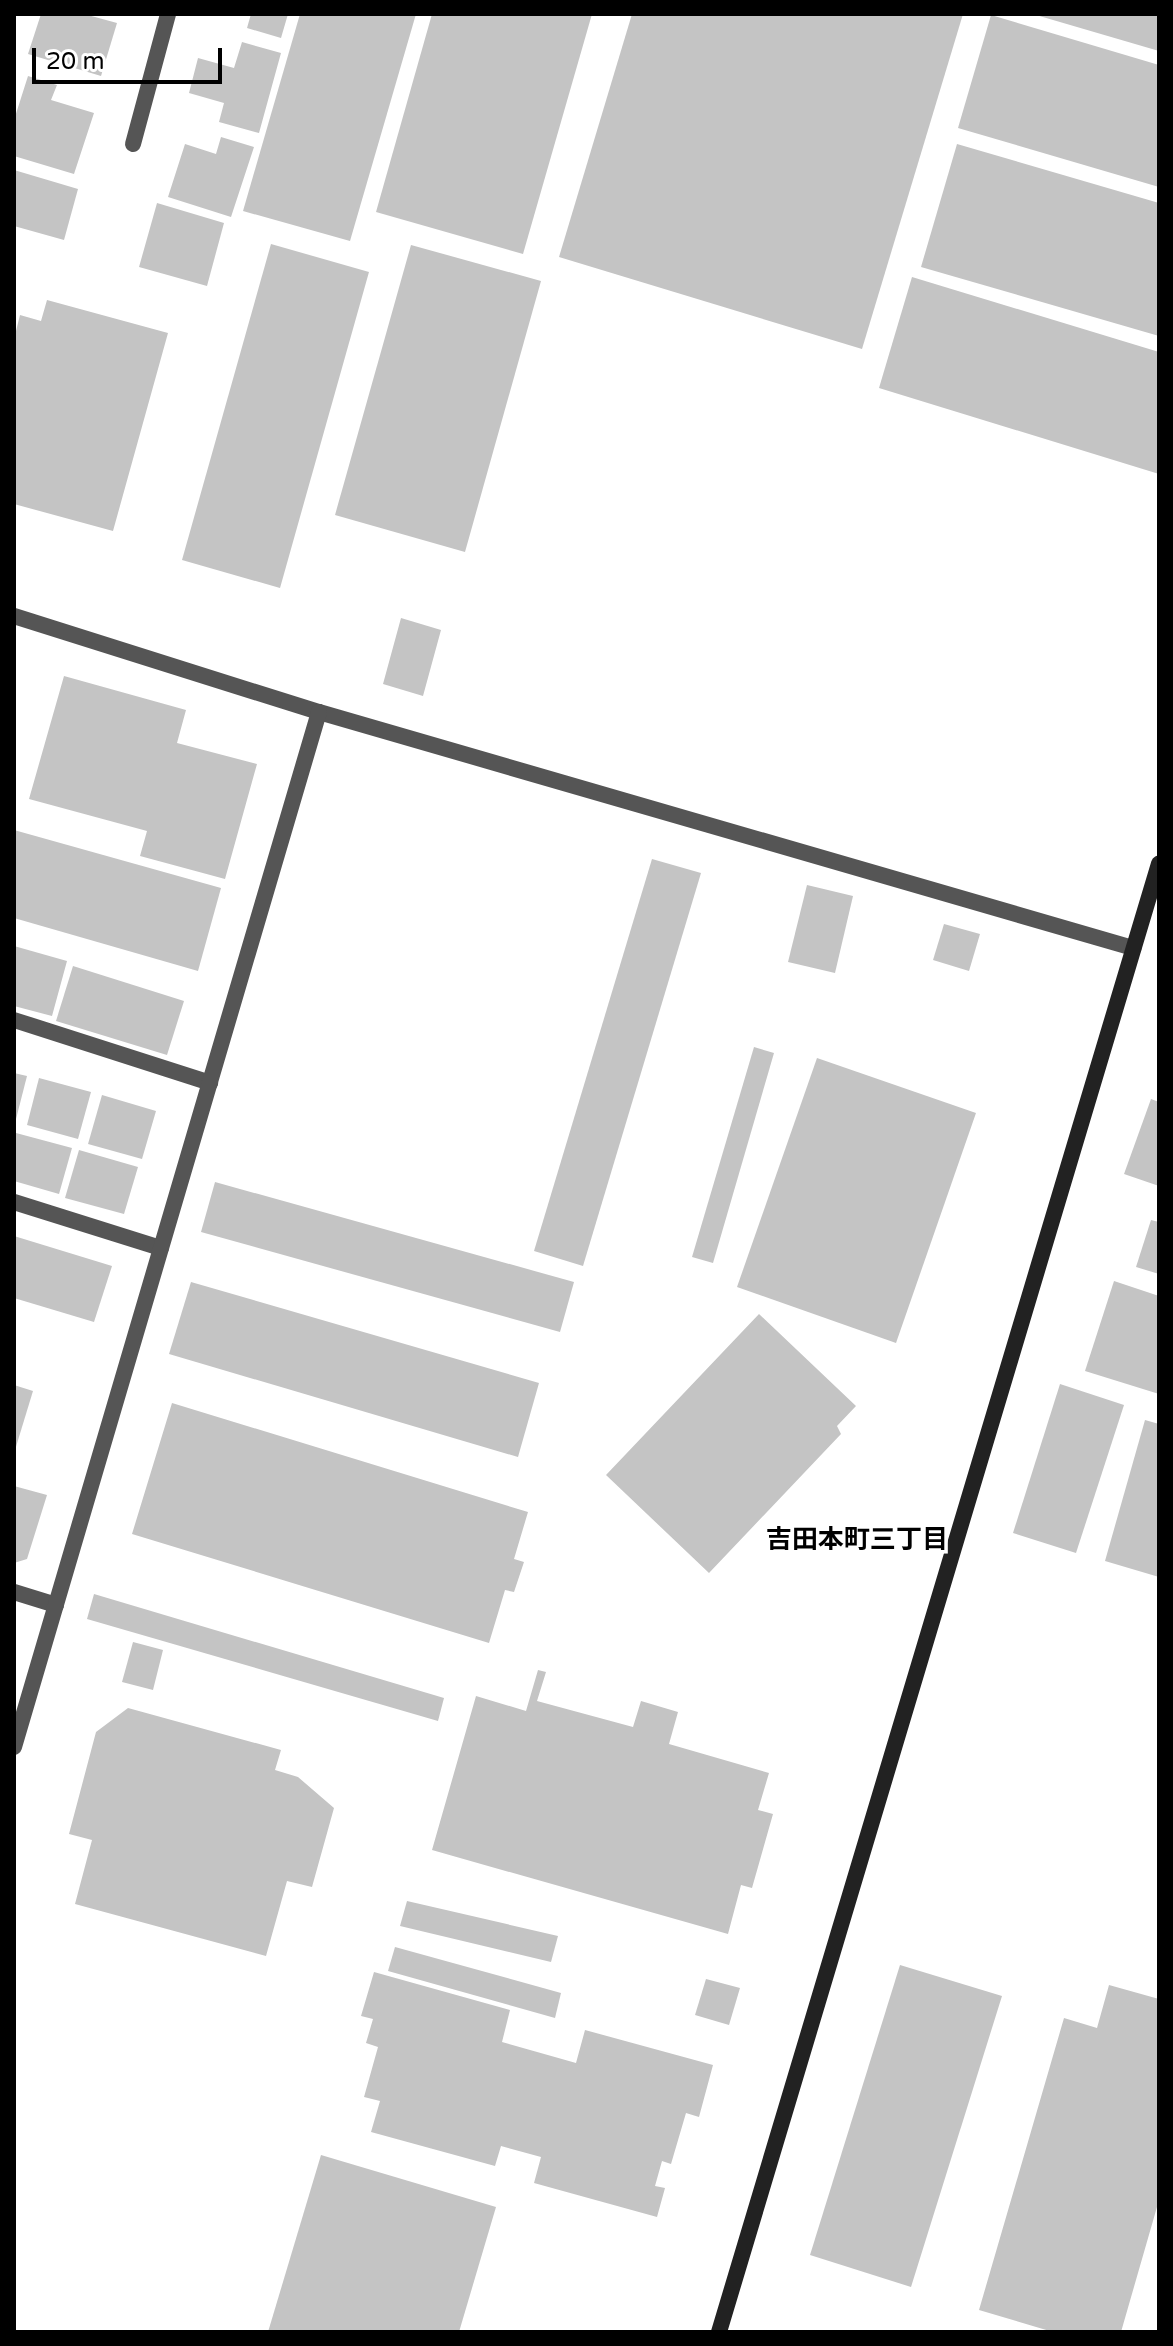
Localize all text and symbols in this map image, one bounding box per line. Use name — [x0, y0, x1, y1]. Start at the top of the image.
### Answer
scale bar — [36, 32, 226, 82]
text: 20 m — [46, 47, 104, 76]
district label: 吉田本町三丁目 — [766, 1524, 948, 1556]

